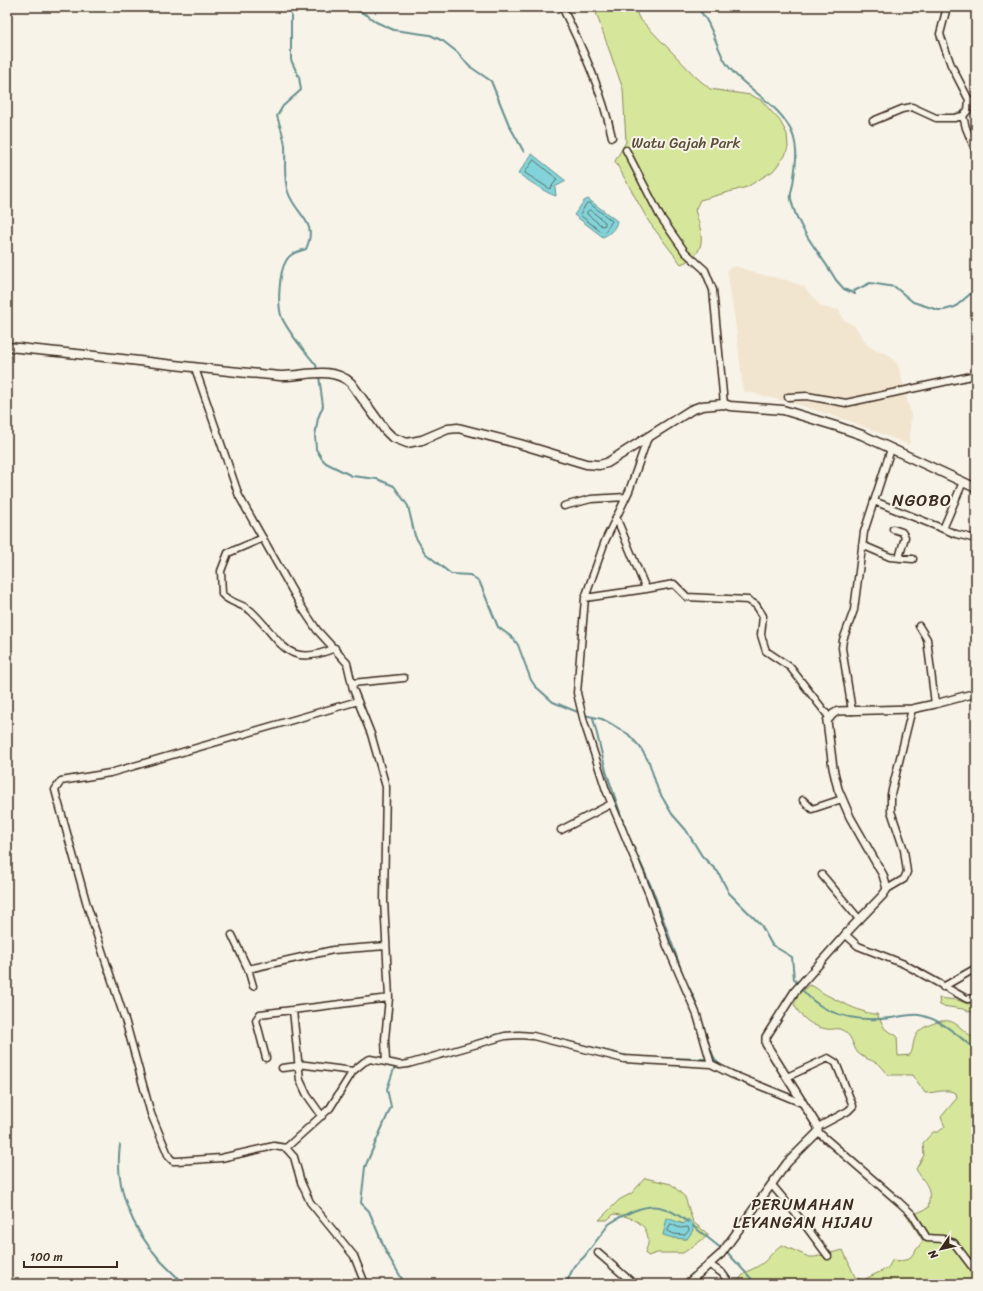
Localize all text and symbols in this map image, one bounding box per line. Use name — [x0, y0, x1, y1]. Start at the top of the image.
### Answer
park label: Watu Gajah Park — [632, 130, 740, 156]
district label: NGOBO — [892, 485, 952, 515]
district label: PERUMAHAN LEYANGAN HIJAU — [733, 1190, 873, 1237]
north arrow — [921, 1229, 961, 1269]
scale bar — [24, 1243, 117, 1269]
text: 100 m — [30, 1246, 63, 1268]
text: N — [923, 1246, 944, 1264]

